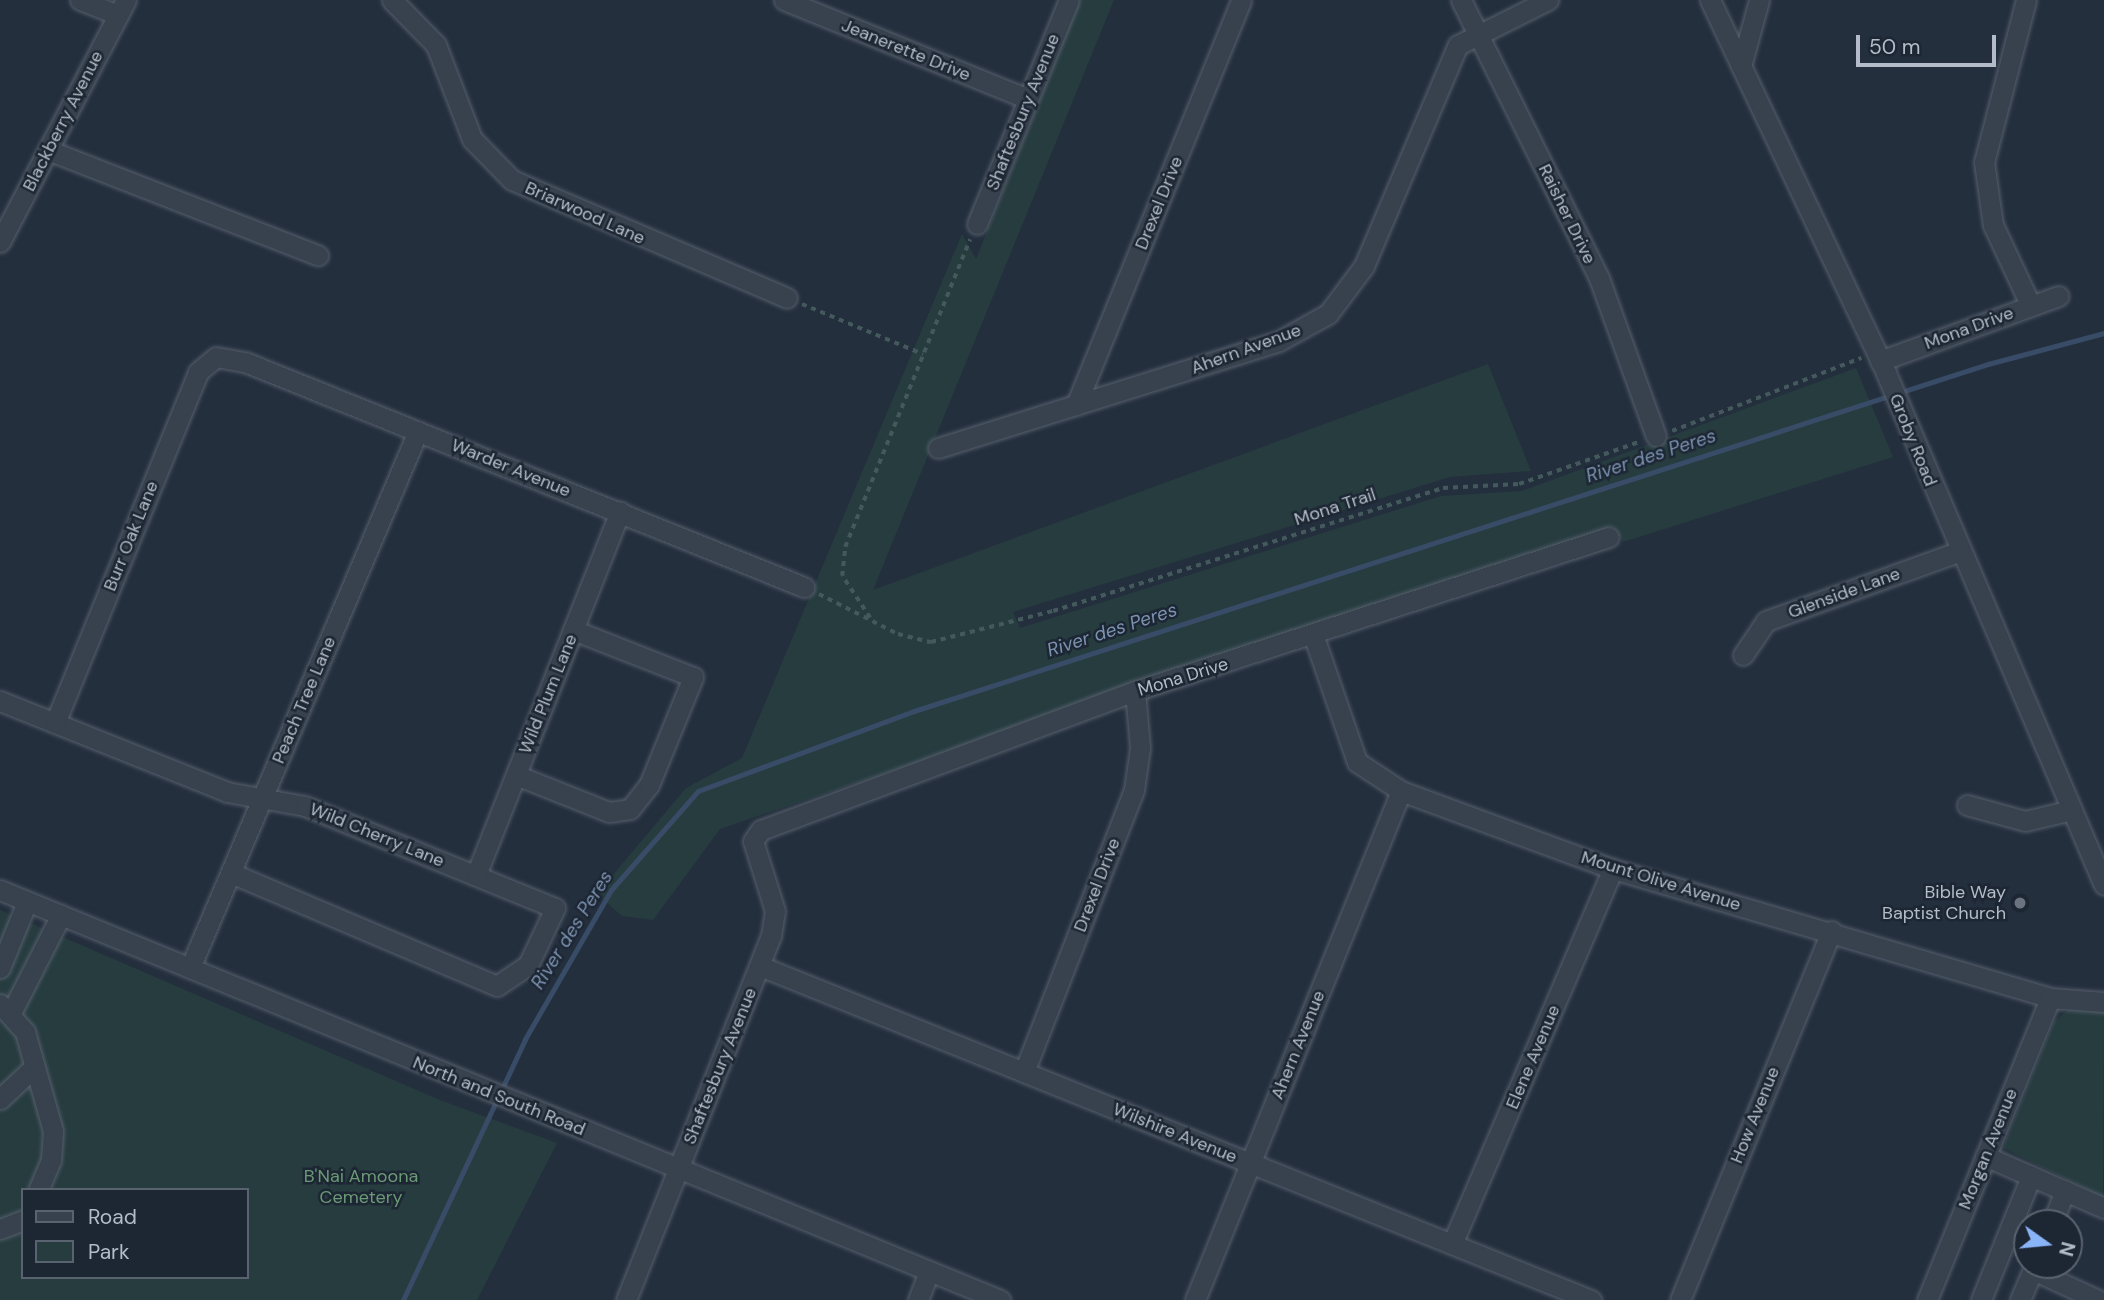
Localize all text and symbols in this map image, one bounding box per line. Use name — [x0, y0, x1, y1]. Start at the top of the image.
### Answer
street label: Jeanerette Drive — [838, 14, 974, 86]
scale bar — [1859, 21, 1999, 65]
street label: Shaftesbury Avenue — [982, 31, 1064, 193]
text: 50 m — [1869, 33, 1920, 61]
street label: Blackberry Avenue — [18, 47, 108, 195]
street label: Drexel Drive — [1130, 153, 1188, 253]
street label: Raisher Drive — [1534, 161, 1600, 267]
street label: Briarwood Lane — [522, 177, 648, 249]
street label: Mona Drive — [1921, 302, 2017, 354]
street label: Ahern Avenue — [1188, 319, 1304, 379]
street label: Groby Road — [1885, 391, 1941, 489]
water label: River des Peres — [1583, 424, 1719, 488]
street label: Warder Avenue — [448, 434, 574, 502]
street label: Burr Oak Lane — [99, 478, 163, 594]
street label: Mona Trail — [1291, 484, 1379, 530]
street label: Glenside Lane — [1785, 563, 1903, 623]
water label: River des Peres — [1044, 598, 1180, 662]
street label: Wild Plum Lane — [514, 631, 582, 757]
street label: Peach Tree Lane — [268, 633, 340, 767]
street label: Mona Drive — [1135, 653, 1231, 701]
street label: Wild Cherry Lane — [307, 798, 447, 872]
street label: Drexel Drive — [1069, 835, 1125, 935]
street label: Mount Olive Avenue — [1579, 846, 1743, 916]
water label: River des Peres — [526, 867, 618, 993]
place label: Bible Way Baptist Church — [1882, 882, 2006, 924]
marker: Bible Way Baptist Church — [2012, 895, 2028, 911]
street label: Shaftesbury Avenue — [679, 985, 761, 1147]
street label: Ahern Avenue — [1266, 987, 1330, 1103]
street label: Elene Avenue — [1501, 1002, 1565, 1112]
street label: North and South Road — [410, 1052, 588, 1140]
street label: How Avenue — [1726, 1064, 1784, 1166]
street label: Morgan Avenue — [1954, 1085, 2022, 1213]
street label: Wilshire Avenue — [1110, 1098, 1240, 1168]
park label: B'Nai Amoona Cemetery — [304, 1166, 418, 1208]
legend — [21, 1188, 248, 1279]
text: Road — [88, 1203, 137, 1231]
north arrow — [2013, 1209, 2083, 1279]
text: Park — [88, 1238, 129, 1266]
text: N — [2053, 1239, 2081, 1259]

